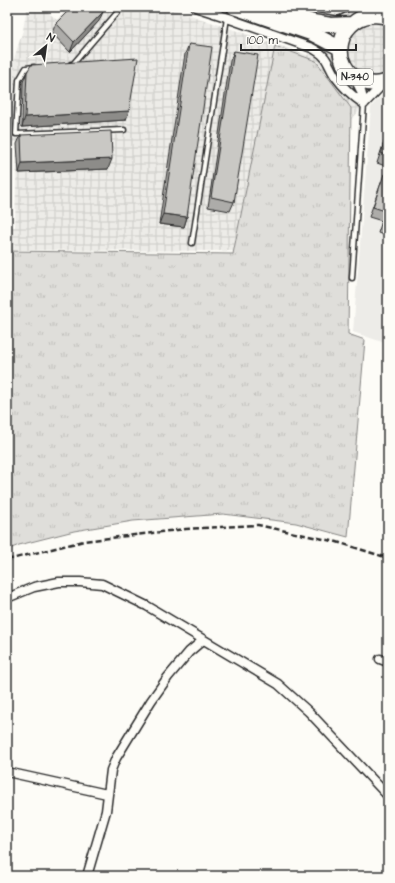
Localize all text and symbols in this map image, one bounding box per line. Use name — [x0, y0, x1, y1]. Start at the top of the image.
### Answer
north arrow — [26, 26, 66, 66]
scale bar — [241, 26, 356, 52]
text: N — [44, 29, 57, 46]
text: 100 m — [247, 32, 278, 49]
road number: N-340 — [337, 69, 373, 85]

